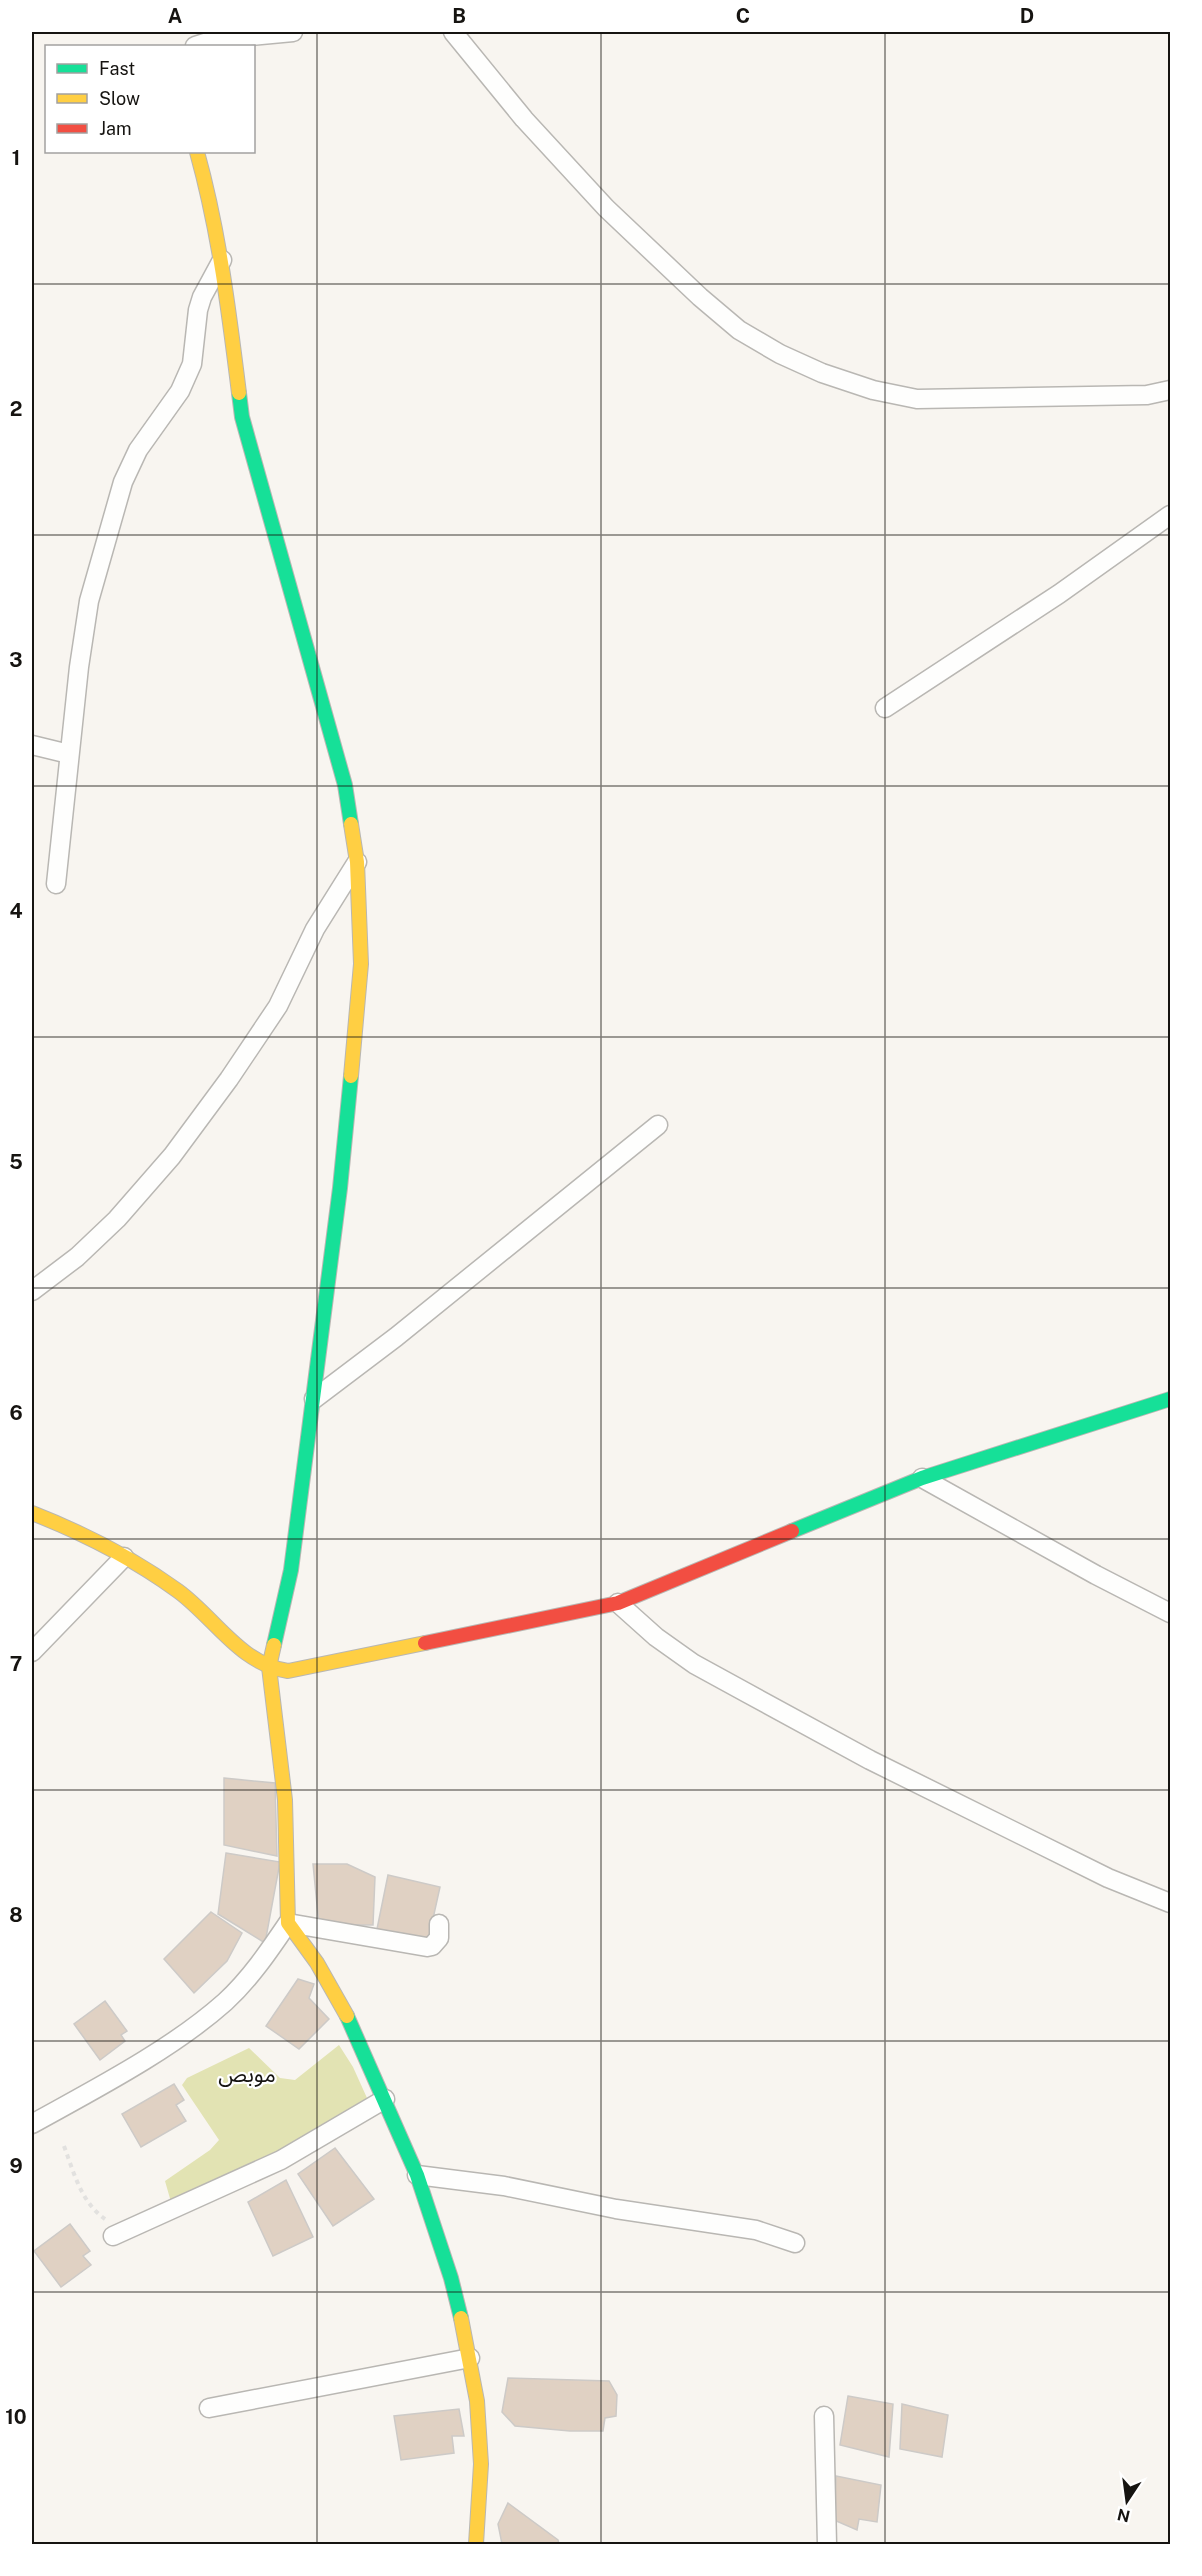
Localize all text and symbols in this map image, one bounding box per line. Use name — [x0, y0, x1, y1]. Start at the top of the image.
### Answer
text: A — [168, 4, 182, 28]
text: B — [452, 4, 466, 28]
text: C — [736, 4, 750, 28]
text: D — [1020, 4, 1034, 28]
legend — [45, 45, 255, 153]
text: Fast — [99, 58, 135, 79]
text: Slow — [99, 88, 140, 109]
text: Jam — [99, 118, 132, 139]
text: 1 — [12, 146, 20, 170]
text: 2 — [10, 397, 22, 421]
text: 3 — [9, 648, 23, 672]
text: 4 — [9, 899, 23, 923]
text: 5 — [9, 1150, 23, 1174]
text: 6 — [9, 1401, 23, 1425]
text: 7 — [10, 1652, 22, 1676]
text: 8 — [9, 1903, 23, 1927]
district label: موبص — [218, 2061, 276, 2087]
text: 9 — [9, 2154, 23, 2178]
text: 10 — [5, 2405, 27, 2429]
north arrow — [1097, 2471, 1157, 2531]
text: N — [1116, 2504, 1132, 2526]

